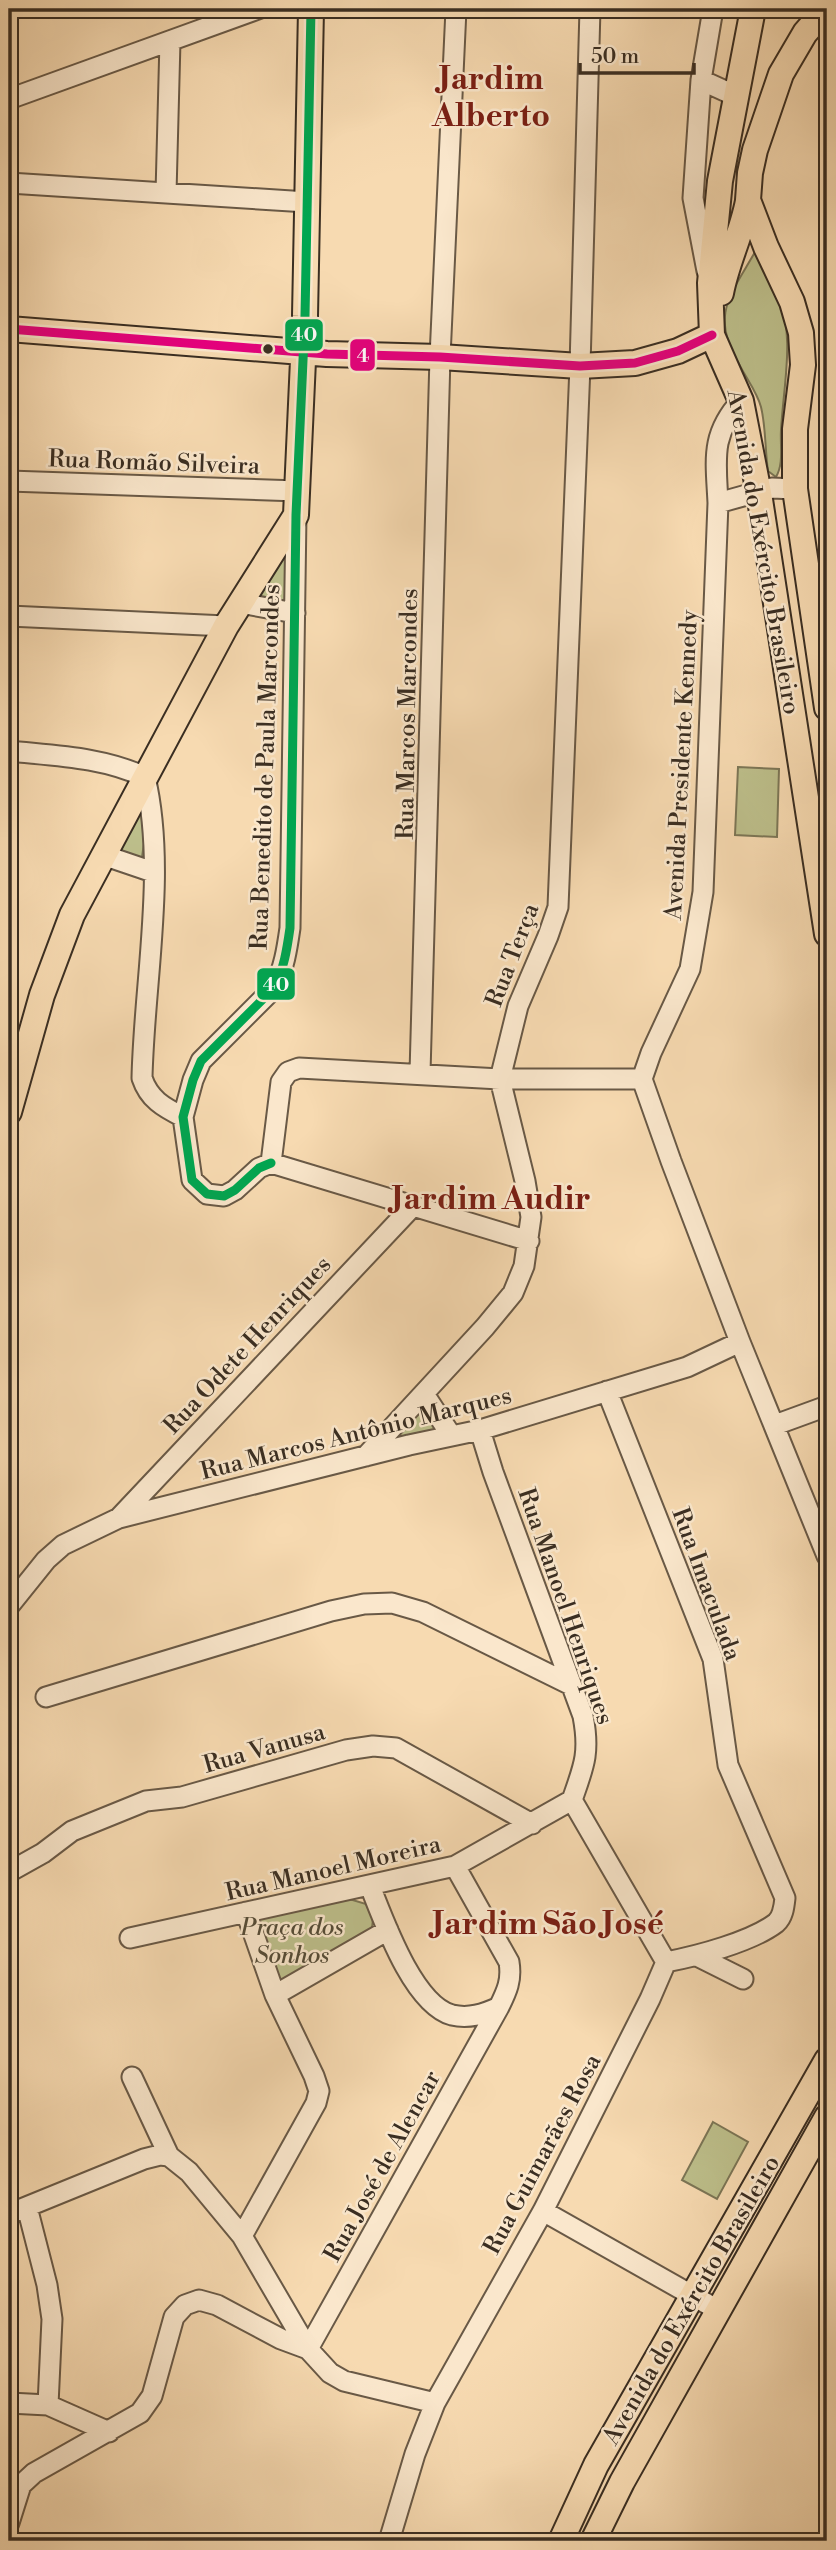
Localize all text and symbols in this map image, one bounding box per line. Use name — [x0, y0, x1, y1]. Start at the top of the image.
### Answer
scale bar — [580, 32, 694, 76]
text: 50 m — [591, 44, 639, 70]
district label: Jardim Alberto — [431, 59, 550, 136]
line badge: 40 — [284, 318, 324, 352]
text: 40 — [291, 323, 317, 347]
line badge: 4 — [349, 338, 376, 372]
unlabelled marker — [261, 342, 275, 356]
text: 4 — [357, 344, 370, 368]
street label: Avenida do Exército Brasileiro — [719, 386, 806, 717]
street label: Rua Romão Silveira — [48, 444, 261, 482]
street label: Rua Benedito de Paula Marcondes — [245, 584, 287, 951]
street label: Rua Marcos Marcondes — [391, 588, 425, 840]
street label: Avenida Presidente Kennedy — [659, 609, 705, 922]
street label: Rua Terça — [479, 899, 547, 1011]
line badge: 40 — [256, 967, 296, 1001]
text: 40 — [263, 973, 289, 997]
district label: Jardim Audir — [387, 1179, 591, 1219]
street label: Rua Odete Henriques — [157, 1250, 338, 1441]
street label: Rua Marcos Antônio Marques — [198, 1381, 515, 1487]
street label: Rua Manoel Henriques — [510, 1484, 620, 1729]
street label: Rua Imaculada — [665, 1504, 748, 1666]
street label: Rua Vanusa — [200, 1717, 329, 1781]
street label: Rua Manoel Moreira — [223, 1829, 445, 1908]
district label: Jardim São José — [428, 1904, 664, 1944]
park label: Praça dos Sonhos — [240, 1913, 343, 1971]
street label: Rua Guimarães Rosa — [477, 2049, 609, 2260]
street label: Rua José de Alencar — [318, 2066, 448, 2267]
street label: Avenida do Exército Brasileiro — [596, 2150, 787, 2451]

